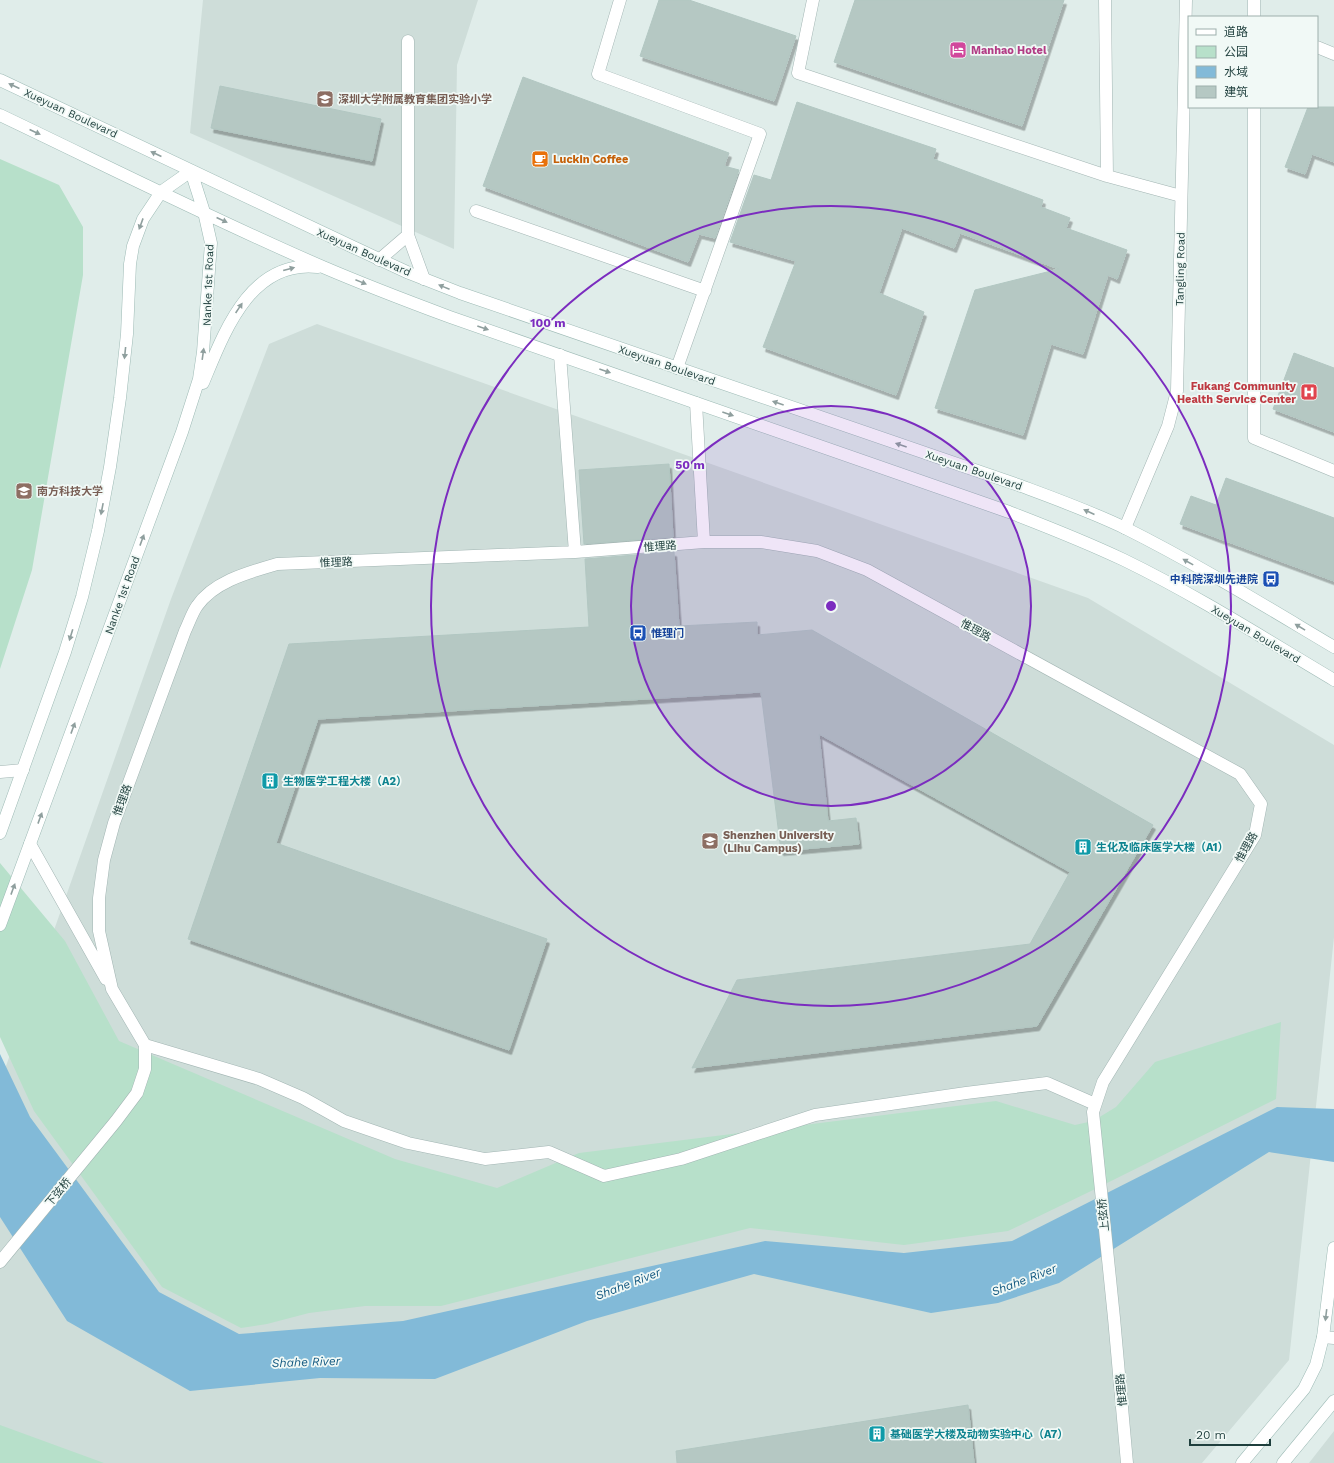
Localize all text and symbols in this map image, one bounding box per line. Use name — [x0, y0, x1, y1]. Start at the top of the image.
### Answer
legend — [1188, 16, 1318, 108]
text: 道路 — [1224, 25, 1248, 39]
hotel icon: Manhao Hotel — [948, 40, 968, 60]
place label: Manhao Hotel — [971, 44, 1047, 57]
text: 公园 — [1224, 45, 1248, 59]
text: 水域 — [1224, 65, 1248, 79]
one-way arrow — [8, 83, 19, 89]
text: 建筑 — [1224, 85, 1248, 99]
street label: Xueyuan Boulevard — [22, 86, 120, 141]
school or university icon: 深圳大学附属教育集团实验小学 — [315, 89, 335, 109]
place label: 深圳大学附属教育集团实验小学 — [338, 93, 492, 106]
one-way arrow — [30, 129, 41, 135]
cafe icon: Luckin Coffee — [530, 149, 550, 169]
one-way arrow — [151, 151, 162, 157]
place label: Luckin Coffee — [553, 153, 628, 166]
one-way arrow — [216, 217, 228, 223]
one-way arrow — [137, 219, 143, 231]
street label: Xueyuan Boulevard — [315, 226, 413, 279]
street label: Tangling Road — [1173, 232, 1188, 306]
street label: Nanke 1st Road — [201, 244, 216, 326]
one-way arrow — [283, 266, 295, 272]
one-way arrow — [356, 280, 368, 286]
one-way arrow — [437, 283, 449, 289]
one-way arrow — [236, 302, 243, 314]
text: 100 m — [530, 316, 566, 330]
one-way arrow — [477, 325, 489, 331]
street label: Xueyuan Boulevard — [617, 343, 717, 388]
one-way arrow — [122, 347, 128, 359]
one-way arrow — [200, 348, 206, 360]
one-way arrow — [600, 368, 612, 374]
place label: Fukang Community Health Service Center — [1177, 380, 1297, 406]
hospital icon: Fukang Community Health Service Center — [1299, 382, 1319, 402]
one-way arrow — [772, 400, 784, 406]
one-way arrow — [723, 411, 735, 417]
one-way arrow — [895, 442, 907, 448]
street label: Xueyuan Boulevard — [924, 448, 1024, 493]
text: 50 m — [675, 458, 705, 472]
school or university icon: 南方科技大学 — [14, 481, 34, 501]
place label: 南方科技大学 — [37, 485, 103, 498]
one-way arrow — [99, 503, 105, 515]
one-way arrow — [1084, 509, 1095, 515]
one-way arrow — [140, 534, 146, 546]
street label: 惟理路 — [643, 539, 677, 554]
street label: Nanke 1st Road — [102, 554, 143, 636]
street label: 惟理路 — [319, 555, 353, 570]
one-way arrow — [1182, 558, 1194, 565]
bus stop icon: 中科院深圳先进院 — [1261, 569, 1281, 589]
place label: 中科院深圳先进院 — [1170, 573, 1258, 586]
centre of rings — [824, 599, 838, 613]
street label: Xueyuan Boulevard — [1209, 603, 1303, 666]
street label: 惟理路 — [958, 617, 993, 644]
bus stop icon: 惟理门 — [628, 623, 648, 643]
one-way arrow — [1294, 623, 1306, 630]
place label: 惟理门 — [651, 627, 684, 640]
one-way arrow — [67, 629, 73, 641]
one-way arrow — [70, 721, 76, 733]
building icon: 生物医学工程大楼（A2） — [260, 771, 280, 791]
place label: 生物医学工程大楼（A2） — [283, 775, 407, 788]
street label: 惟理路 — [111, 782, 134, 818]
one-way arrow — [37, 811, 43, 823]
place label: Shenzhen University (Lihu Campus) — [723, 829, 835, 855]
street label: 惟理路 — [1233, 830, 1260, 865]
school or university icon: Shenzhen University (Lihu Campus) — [700, 831, 720, 851]
building icon: 生化及临床医学大楼（A1） — [1073, 837, 1093, 857]
place label: 生化及临床医学大楼（A1） — [1096, 841, 1229, 854]
one-way arrow — [11, 883, 17, 895]
street label: 下弦桥 — [43, 1176, 74, 1209]
street label: 上弦桥 — [1095, 1198, 1112, 1232]
water label: Shahe River — [989, 1261, 1060, 1299]
water label: Shahe River — [593, 1265, 664, 1303]
one-way arrow — [1323, 1309, 1329, 1321]
water label: Shahe River — [271, 1354, 342, 1370]
street label: 惟理路 — [1114, 1373, 1129, 1407]
scale bar — [1190, 1421, 1270, 1447]
building icon: 基础医学大楼及动物实验中心（A7） — [867, 1424, 887, 1444]
place label: 基础医学大楼及动物实验中心（A7） — [890, 1428, 1068, 1441]
text: 20 m — [1196, 1428, 1226, 1442]

